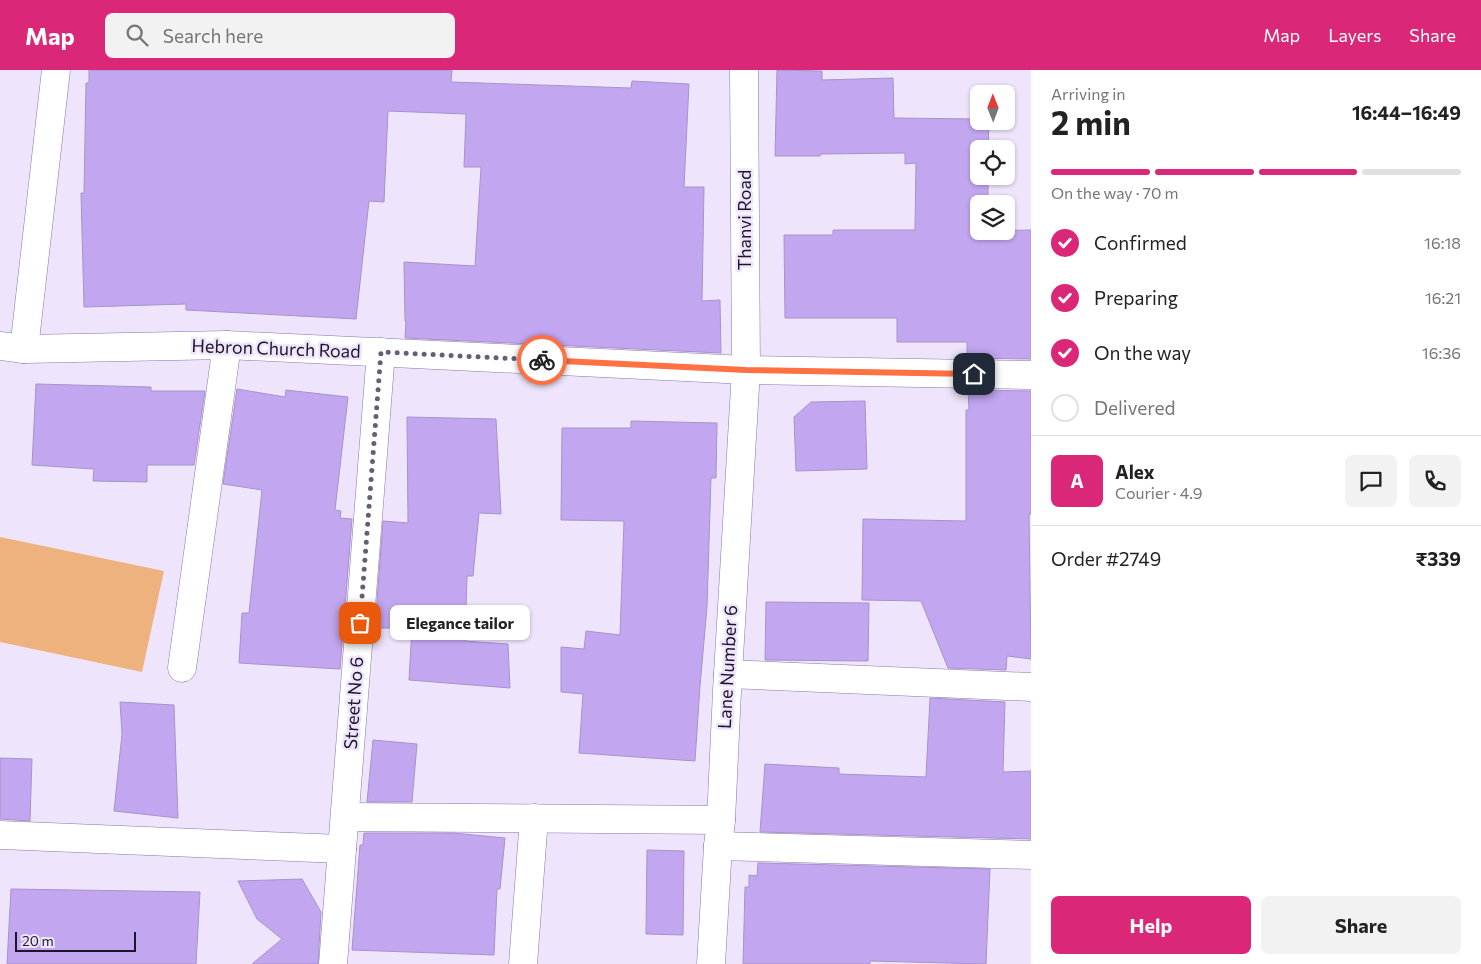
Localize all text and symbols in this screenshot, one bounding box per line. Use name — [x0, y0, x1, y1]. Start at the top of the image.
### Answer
search box — [105, 13, 455, 58]
text: Map — [25, 21, 75, 50]
icon: search — [123, 21, 151, 49]
text: Search here — [163, 24, 263, 47]
text: Map — [1263, 24, 1300, 46]
text: Layers — [1328, 24, 1381, 46]
text: Share — [1409, 24, 1456, 46]
text: Arriving in — [1051, 84, 1125, 103]
north arrow — [970, 85, 1015, 130]
map controls — [970, 85, 1015, 240]
text: 16:44–16:49 — [1352, 101, 1461, 124]
text: 2 min — [1051, 102, 1131, 142]
button: locate — [970, 140, 1015, 185]
street label: Thanvi Road — [733, 170, 755, 270]
text: On the way · 70 m — [1051, 183, 1178, 202]
button: layers — [970, 195, 1015, 240]
icon: check — [1051, 229, 1079, 257]
text: Confirmed — [1094, 231, 1187, 254]
text: 16:18 — [1424, 233, 1461, 252]
icon: check — [1051, 284, 1079, 312]
text: Preparing — [1094, 286, 1178, 309]
text: 16:21 — [1425, 288, 1461, 307]
street label: Hebron Church Road — [191, 334, 361, 362]
courier — [517, 335, 567, 385]
icon: check — [1051, 339, 1079, 367]
text: On the way — [1094, 341, 1191, 364]
text: 16:36 — [1422, 343, 1461, 362]
icon: bike — [528, 346, 556, 374]
pin — [953, 353, 995, 395]
icon: home — [960, 360, 988, 388]
text: Delivered — [1094, 396, 1175, 419]
button: chat — [1345, 455, 1397, 507]
button: phone — [1409, 455, 1461, 507]
text: Alex — [1115, 460, 1155, 483]
text: A — [1070, 469, 1084, 492]
text: Courier · 4.9 — [1115, 483, 1202, 502]
text: Order #2749 — [1051, 547, 1161, 570]
text: ₹339 — [1416, 547, 1461, 570]
pin — [339, 602, 381, 644]
street label: Lane Number 6 — [713, 604, 741, 729]
callout: Elegance tailor — [390, 606, 530, 640]
icon: bag — [346, 609, 374, 637]
text: Elegance tailor — [406, 613, 514, 632]
street label: Street No 6 — [339, 656, 367, 750]
button: Help — [1051, 896, 1251, 954]
button: Share — [1261, 896, 1461, 954]
scale bar — [15, 929, 136, 952]
text: 20 m — [22, 932, 54, 949]

